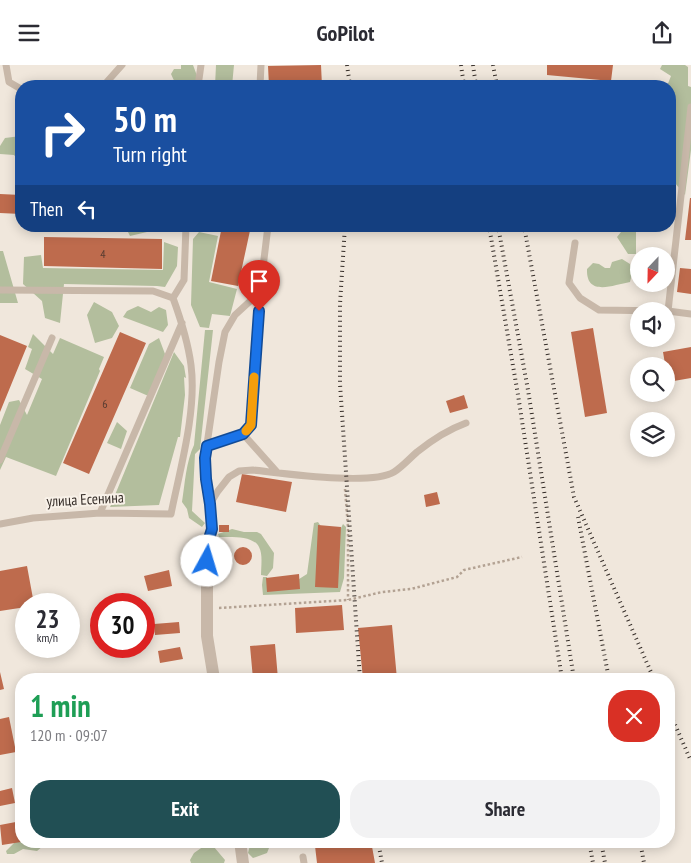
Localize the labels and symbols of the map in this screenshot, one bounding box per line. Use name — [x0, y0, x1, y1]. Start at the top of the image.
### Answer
house number: 4 — [100, 246, 106, 261]
north arrow — [630, 247, 675, 293]
pin — [238, 260, 280, 311]
house number: 6 — [102, 396, 108, 411]
street label: улица Есенина — [46, 487, 124, 511]
position arrow — [180, 534, 232, 586]
speed limit sign: 30 — [90, 593, 155, 658]

